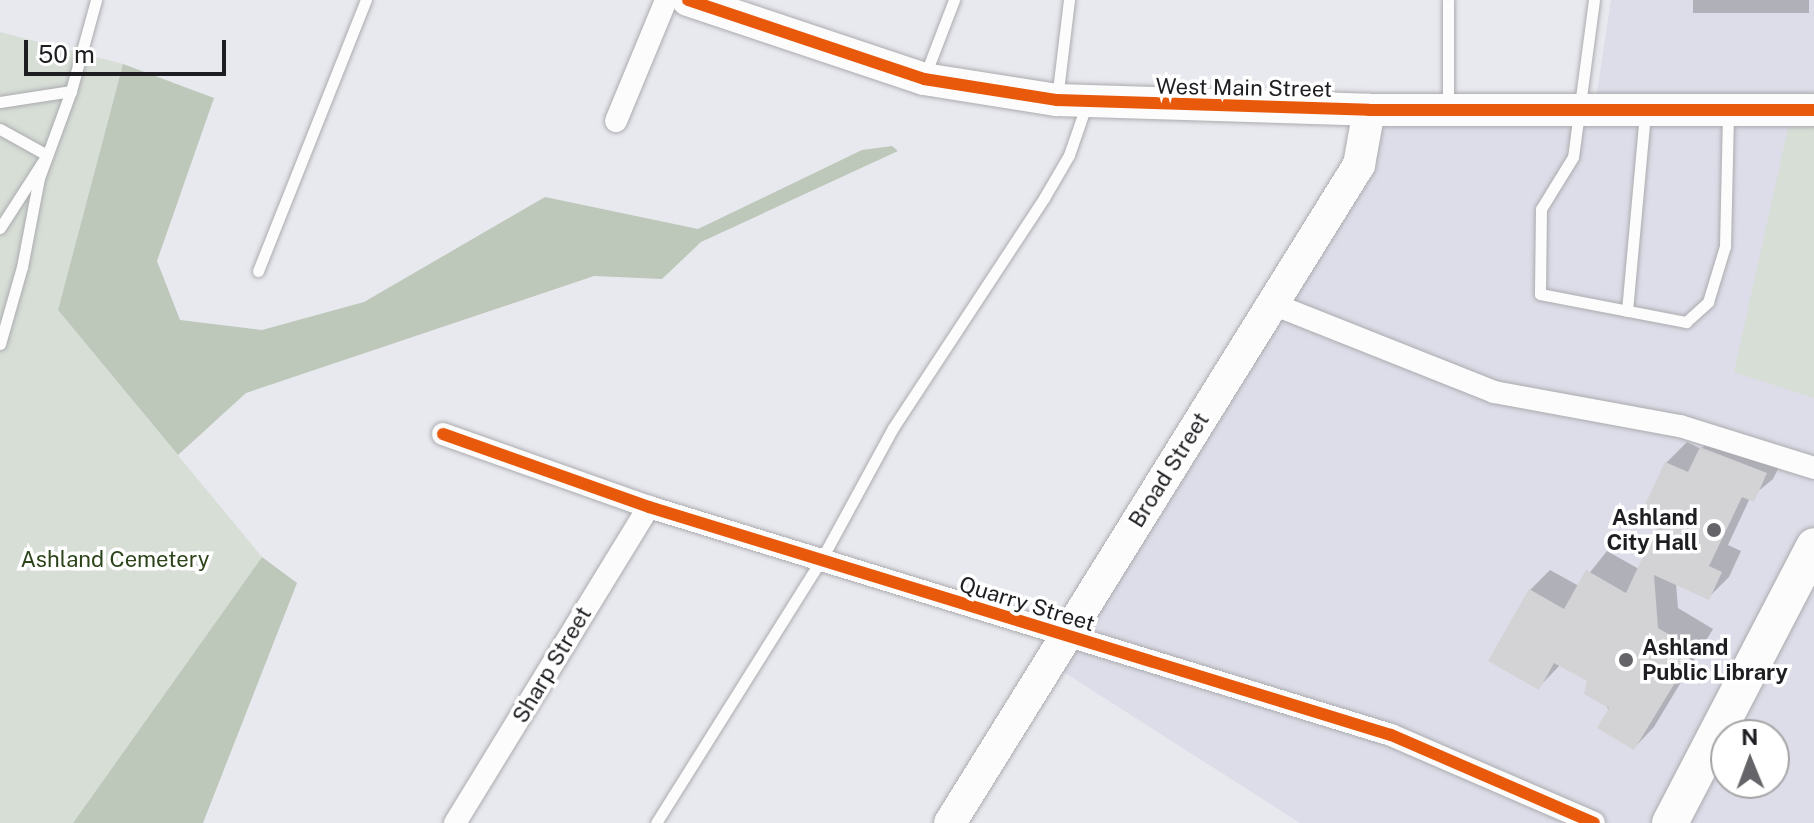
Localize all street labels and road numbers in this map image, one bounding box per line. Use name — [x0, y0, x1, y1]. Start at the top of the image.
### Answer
street label: West Main Street — [1155, 73, 1333, 103]
street label: Broad Street — [1123, 408, 1215, 532]
street label: Quarry Street — [956, 571, 1098, 637]
street label: Sharp Street — [507, 602, 597, 728]

